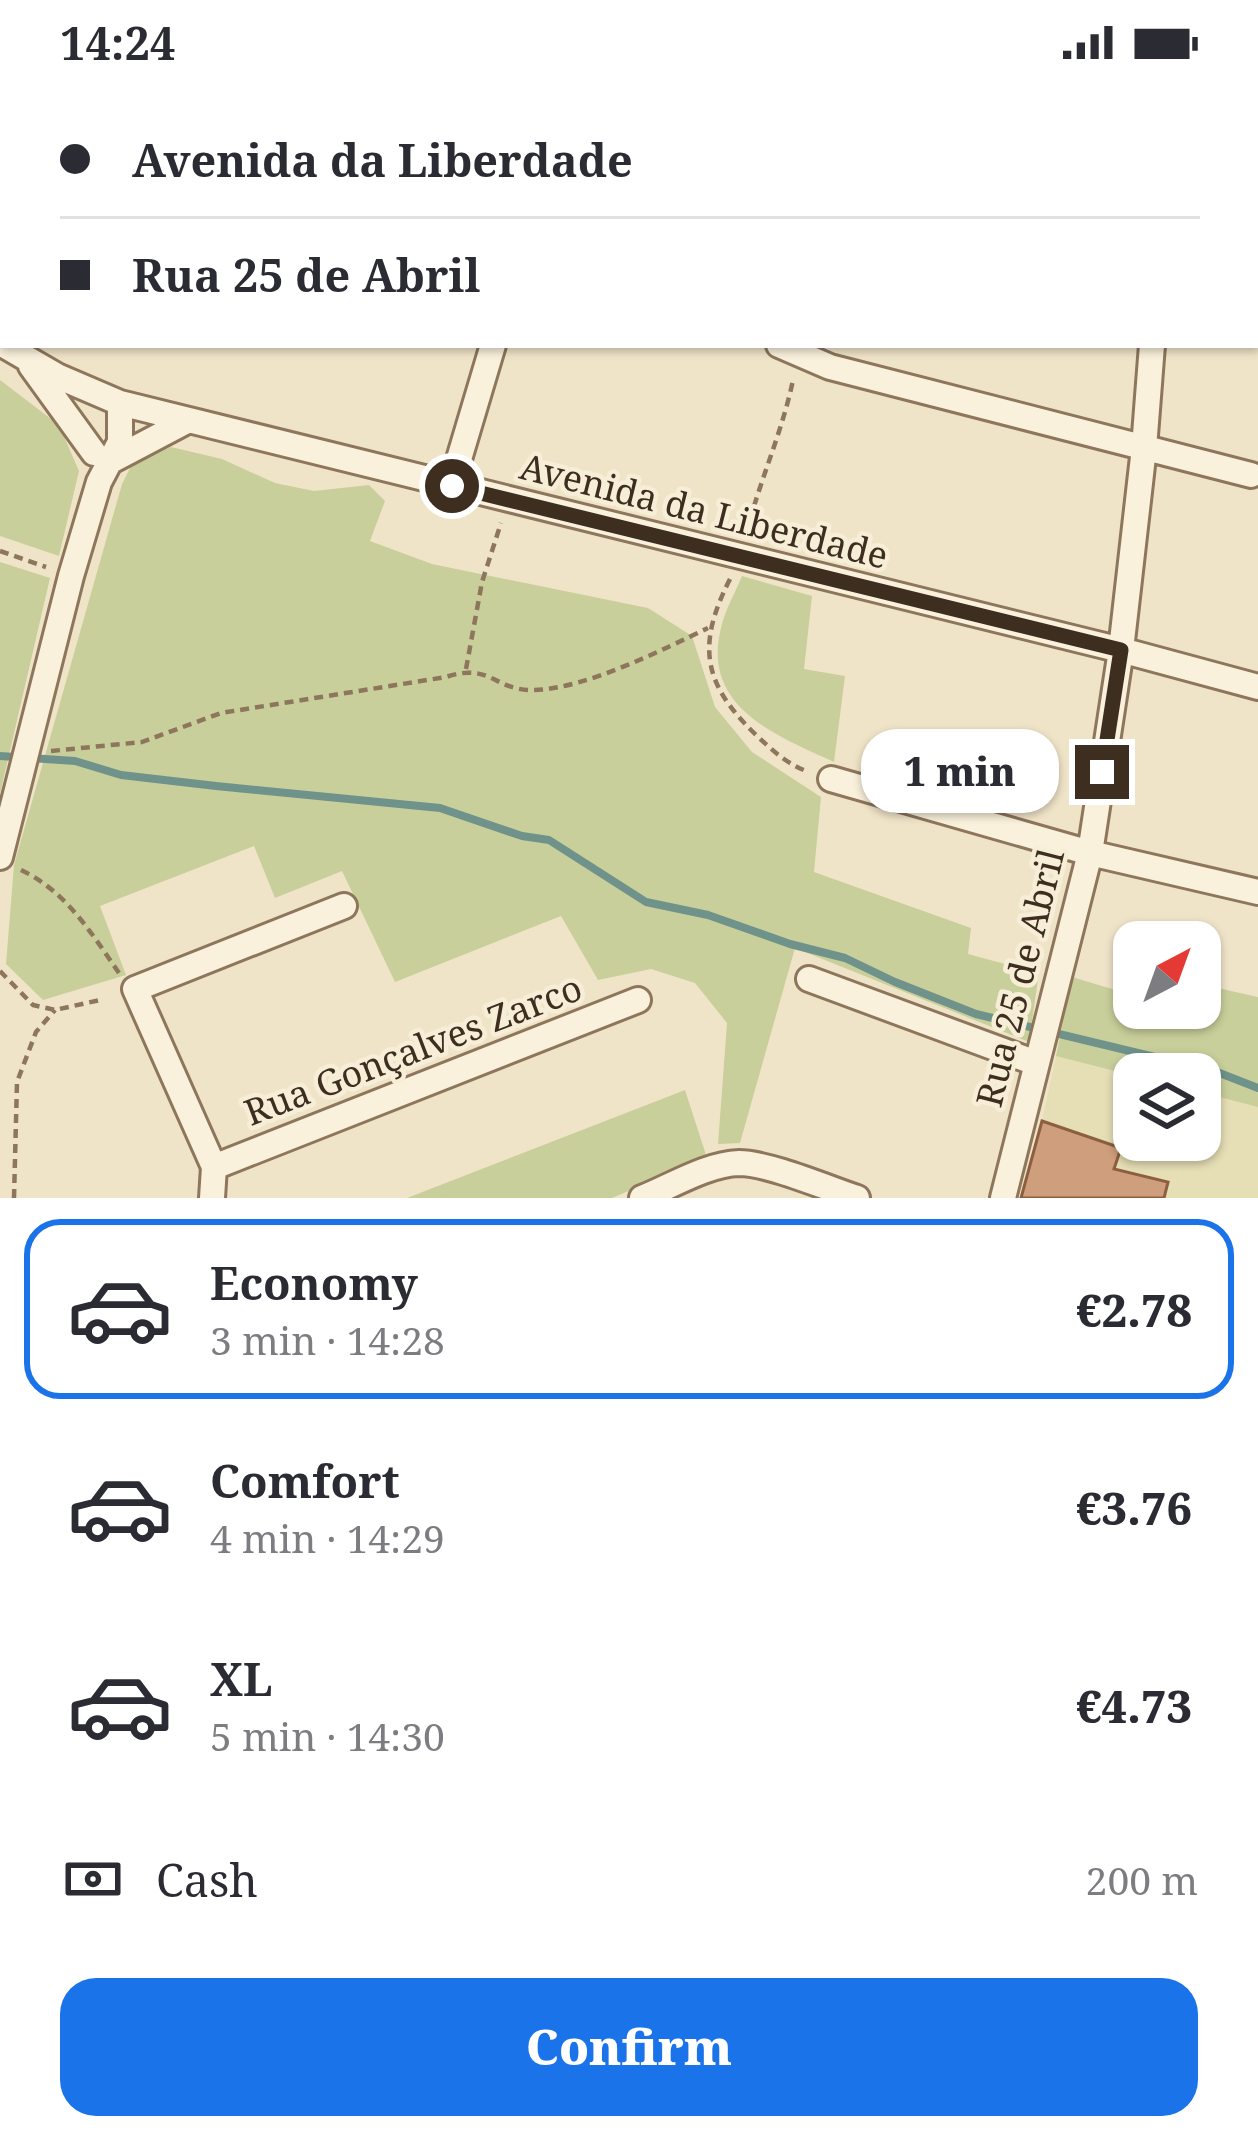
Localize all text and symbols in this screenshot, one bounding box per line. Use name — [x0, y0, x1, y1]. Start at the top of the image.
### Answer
text: 14:24 — [60, 12, 175, 73]
text: Avenida da Liberdade — [132, 129, 633, 190]
text: Rua 25 de Abril — [132, 244, 480, 305]
street label: Avenida da Liberdade — [515, 441, 893, 580]
route start — [425, 459, 479, 513]
callout: 1 min — [862, 730, 1060, 814]
text: 1 min — [904, 744, 1016, 797]
route end — [1075, 745, 1129, 799]
street label: Rua 25 de Abril — [964, 844, 1075, 1112]
north arrow — [1113, 921, 1221, 1029]
map controls — [1113, 921, 1221, 1161]
street label: Rua Gonçalves Zarco — [237, 963, 589, 1136]
button: layers — [1113, 1053, 1221, 1161]
text: Economy — [210, 1252, 418, 1313]
icon: car — [66, 1255, 174, 1363]
text: €2.78 — [1076, 1279, 1192, 1340]
text: 3 min · 14:28 — [210, 1313, 445, 1366]
text: Comfort — [210, 1450, 400, 1511]
icon: car — [66, 1453, 174, 1561]
text: €3.76 — [1076, 1477, 1192, 1538]
text: 4 min · 14:29 — [210, 1511, 445, 1564]
text: XL — [210, 1648, 272, 1709]
icon: car — [66, 1651, 174, 1759]
text: €4.73 — [1076, 1675, 1192, 1736]
text: 5 min · 14:30 — [210, 1709, 445, 1762]
icon: cash — [60, 1846, 126, 1912]
text: Cash — [156, 1849, 258, 1910]
text: 200 m — [1086, 1853, 1198, 1906]
button: Confirm — [60, 1978, 1198, 2116]

